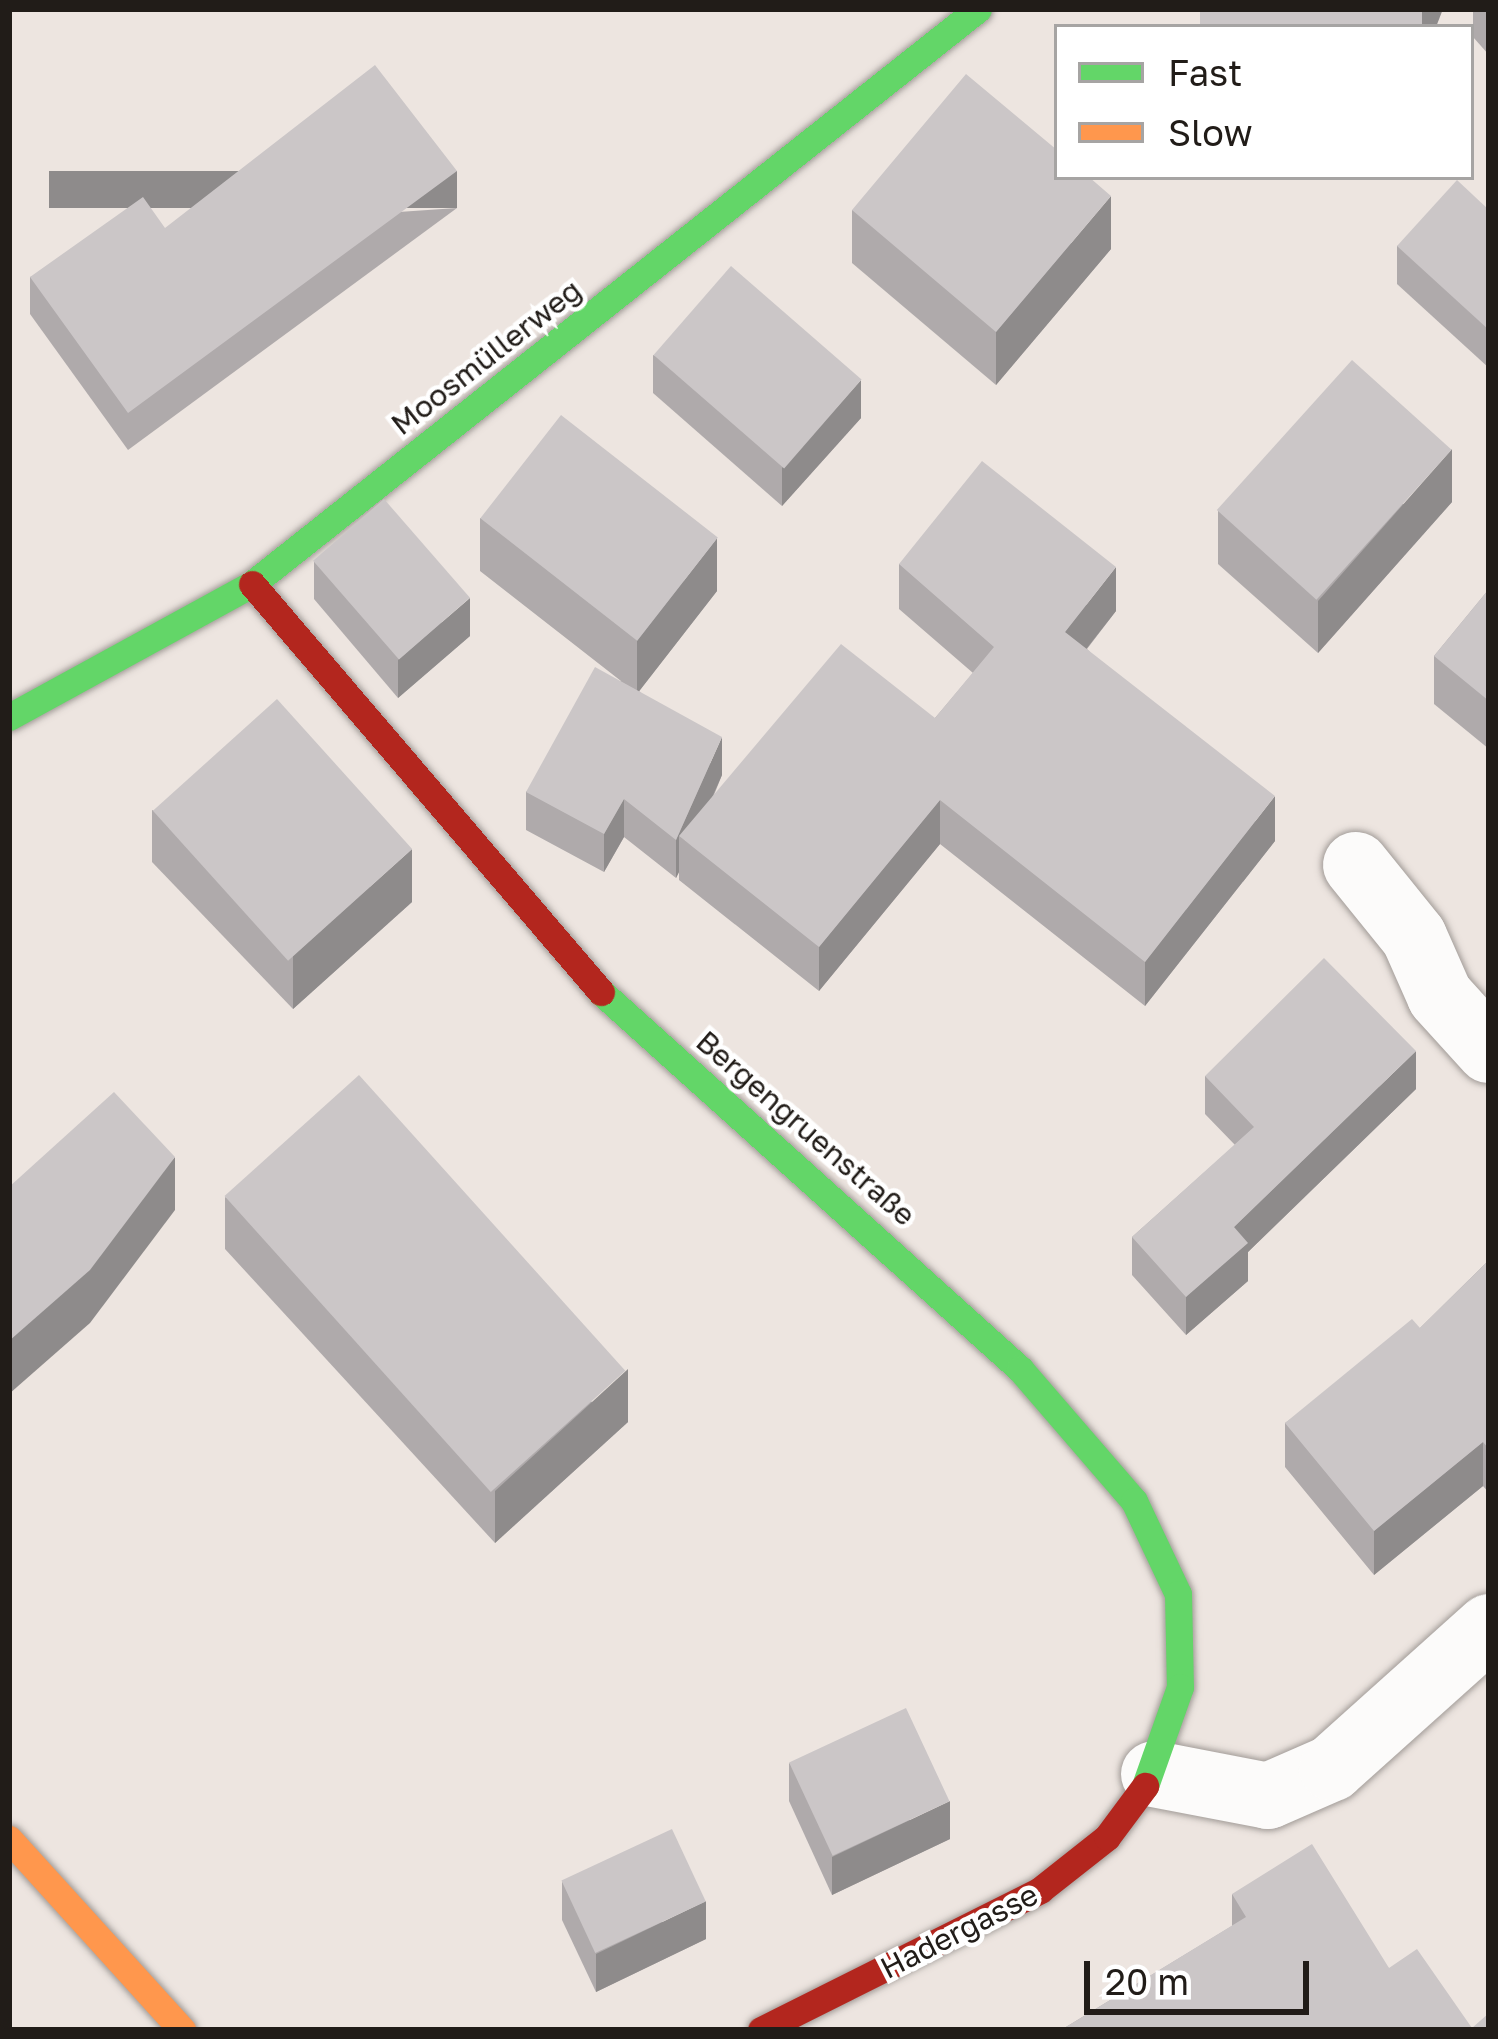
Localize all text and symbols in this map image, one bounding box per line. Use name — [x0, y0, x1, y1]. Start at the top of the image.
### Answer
legend — [1054, 24, 1474, 180]
text: Fast — [1168, 51, 1243, 94]
text: Slow — [1168, 111, 1253, 154]
street label: Moosmüllerweg — [384, 272, 588, 442]
street label: Bergengruenstraße — [689, 1023, 923, 1233]
street label: Hadergasse — [874, 1876, 1044, 1986]
scale bar — [1090, 1937, 1315, 2011]
text: 20 m — [1105, 1960, 1189, 2003]

